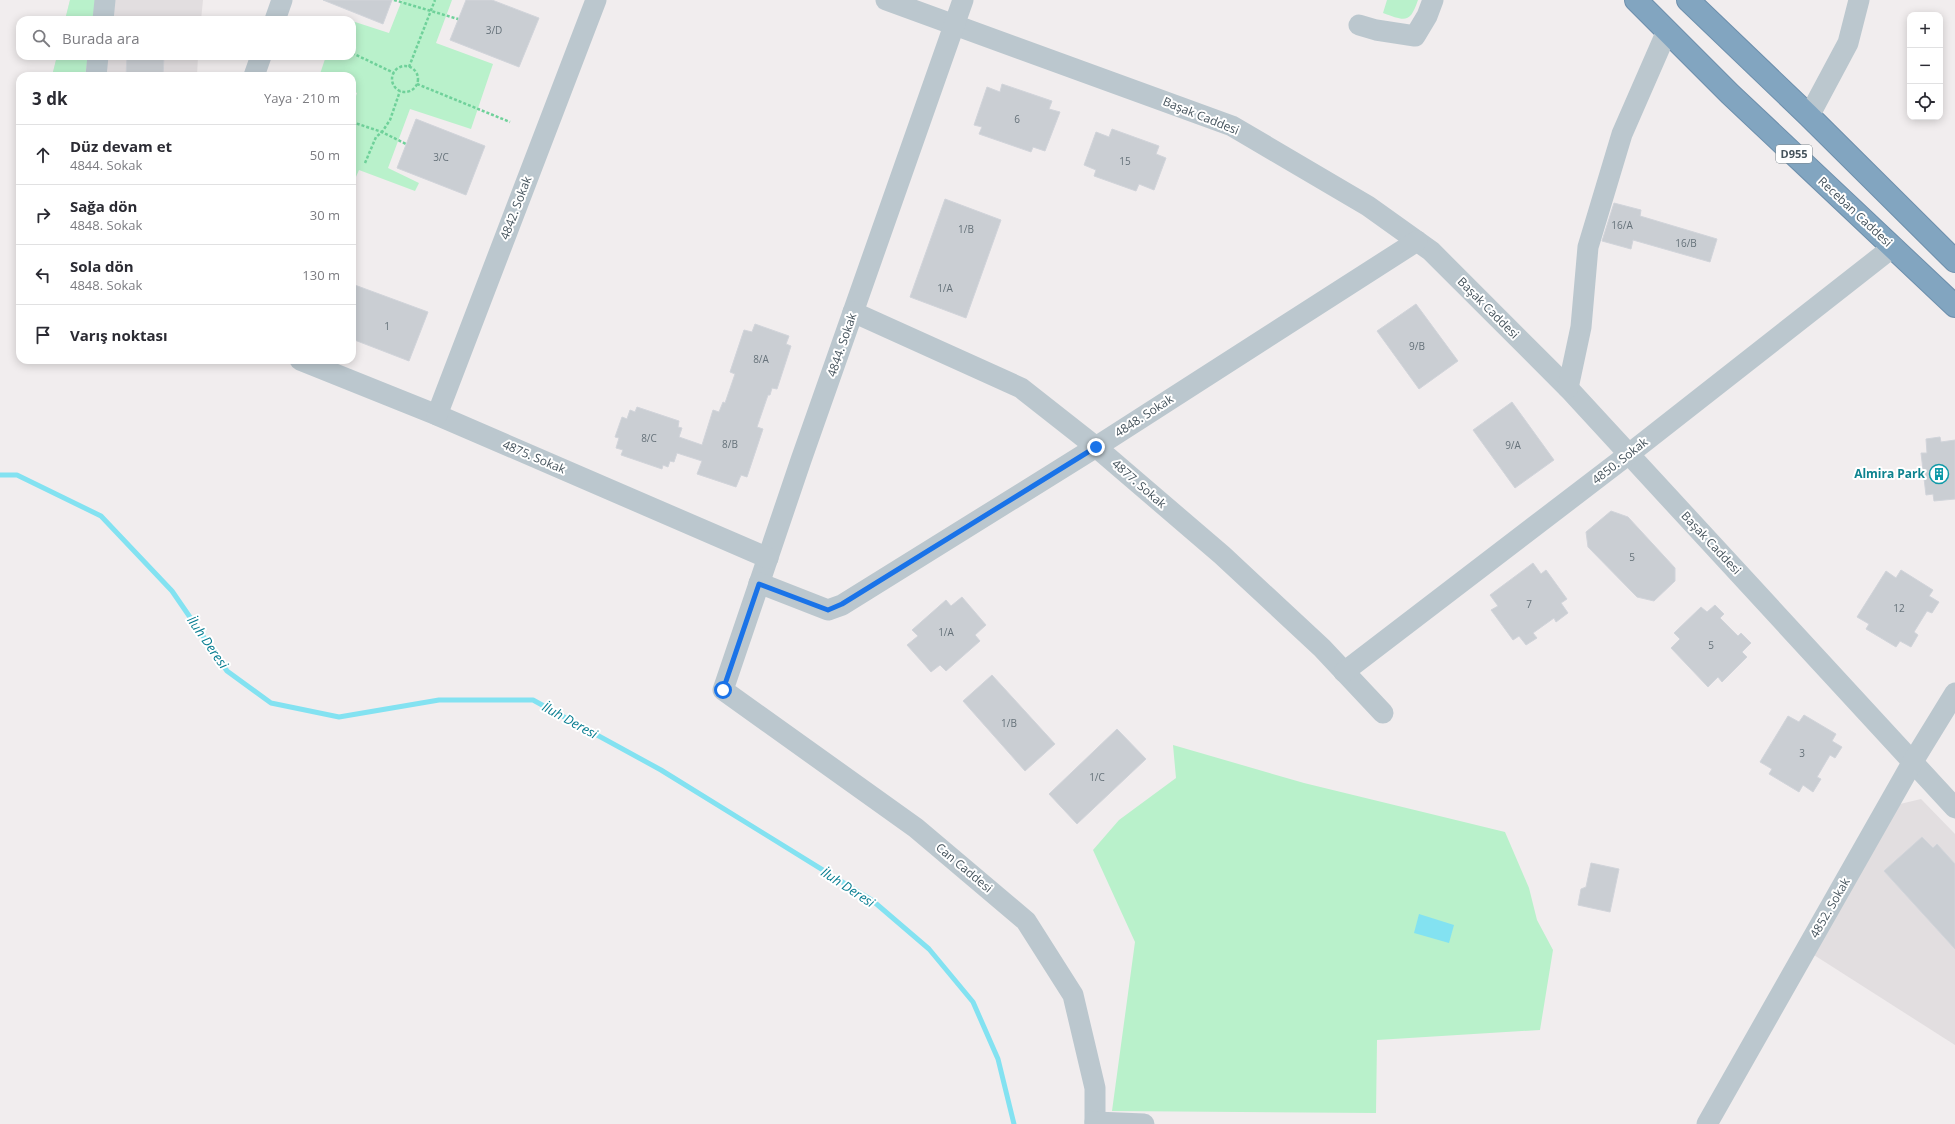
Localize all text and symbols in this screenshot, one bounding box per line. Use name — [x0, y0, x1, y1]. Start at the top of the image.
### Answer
map controls — [1907, 12, 1943, 120]
button: + — [1907, 12, 1943, 48]
search box — [16, 16, 356, 60]
house number: 3/D — [486, 23, 502, 37]
icon: search — [30, 27, 52, 49]
text: Burada ara — [62, 28, 140, 48]
button: − — [1907, 48, 1943, 84]
button: locate — [1907, 84, 1943, 120]
text: 3 dk — [32, 87, 67, 110]
text: Yaya · 210 m — [264, 89, 340, 107]
street label: Başak Caddesi — [1161, 93, 1242, 139]
house number: 6 — [1014, 112, 1020, 126]
text: Düz devam et — [70, 136, 172, 156]
icon: ahead — [32, 144, 54, 166]
road number: D955 — [1776, 145, 1812, 163]
text: 50 m — [310, 146, 340, 164]
house number: 3/C — [433, 150, 449, 164]
house number: 15 — [1119, 154, 1131, 168]
text: 4844. Sokak — [70, 156, 142, 174]
street label: 4842. Sokak — [496, 173, 536, 242]
street label: Receban Caddesi — [1815, 173, 1896, 250]
text: Sağa dön — [70, 196, 137, 216]
icon: right — [32, 204, 54, 226]
text: 30 m — [310, 206, 340, 224]
text: 4848. Sokak — [70, 216, 142, 234]
house number: 16/A — [1611, 218, 1633, 232]
house number: 1/B — [958, 222, 974, 236]
house number: 16/B — [1675, 236, 1697, 250]
text: Sola dön — [70, 256, 134, 276]
icon: left — [32, 264, 54, 286]
text: 130 m — [302, 266, 340, 284]
street label: Başak Caddesi — [1454, 273, 1523, 342]
text: 4848. Sokak — [70, 276, 142, 294]
house number: 1/A — [937, 281, 954, 295]
street label: 4844. Sokak — [823, 310, 861, 379]
house number: 1 — [384, 319, 390, 333]
icon: arrive — [32, 324, 54, 346]
text: Varış noktası — [70, 325, 168, 345]
house number: 9/B — [1409, 339, 1425, 353]
house number: 8/A — [753, 352, 770, 366]
street label: 4848. Sokak — [1111, 390, 1177, 441]
house number: 8/C — [641, 431, 657, 445]
street label: 4850. Sokak — [1588, 433, 1652, 488]
street label: 4875. Sokak — [500, 436, 569, 478]
house number: 8/B — [722, 437, 738, 451]
route end — [1087, 438, 1105, 456]
house number: 9/A — [1505, 438, 1522, 452]
street label: 4877. Sokak — [1109, 455, 1171, 512]
building icon: Almira Park — [1928, 463, 1950, 485]
place label: Almira Park — [1854, 465, 1926, 482]
street label: Başak Caddesi — [1678, 507, 1745, 578]
house number: 5 — [1629, 550, 1635, 564]
house number: 7 — [1526, 597, 1532, 611]
house number: 12 — [1893, 601, 1905, 615]
water label: İluh Deresi — [183, 612, 233, 673]
house number: 1/A — [938, 625, 955, 639]
house number: 5 — [1708, 638, 1714, 652]
route start — [714, 681, 732, 699]
water label: İluh Deresi — [539, 697, 602, 743]
house number: 1/B — [1001, 716, 1017, 730]
house number: 3 — [1799, 746, 1805, 760]
house number: 1/C — [1089, 770, 1105, 784]
street label: Can Caddesi — [932, 839, 996, 896]
water label: İluh Deresi — [818, 863, 879, 911]
street label: 4852. Sokak — [1806, 874, 1854, 941]

